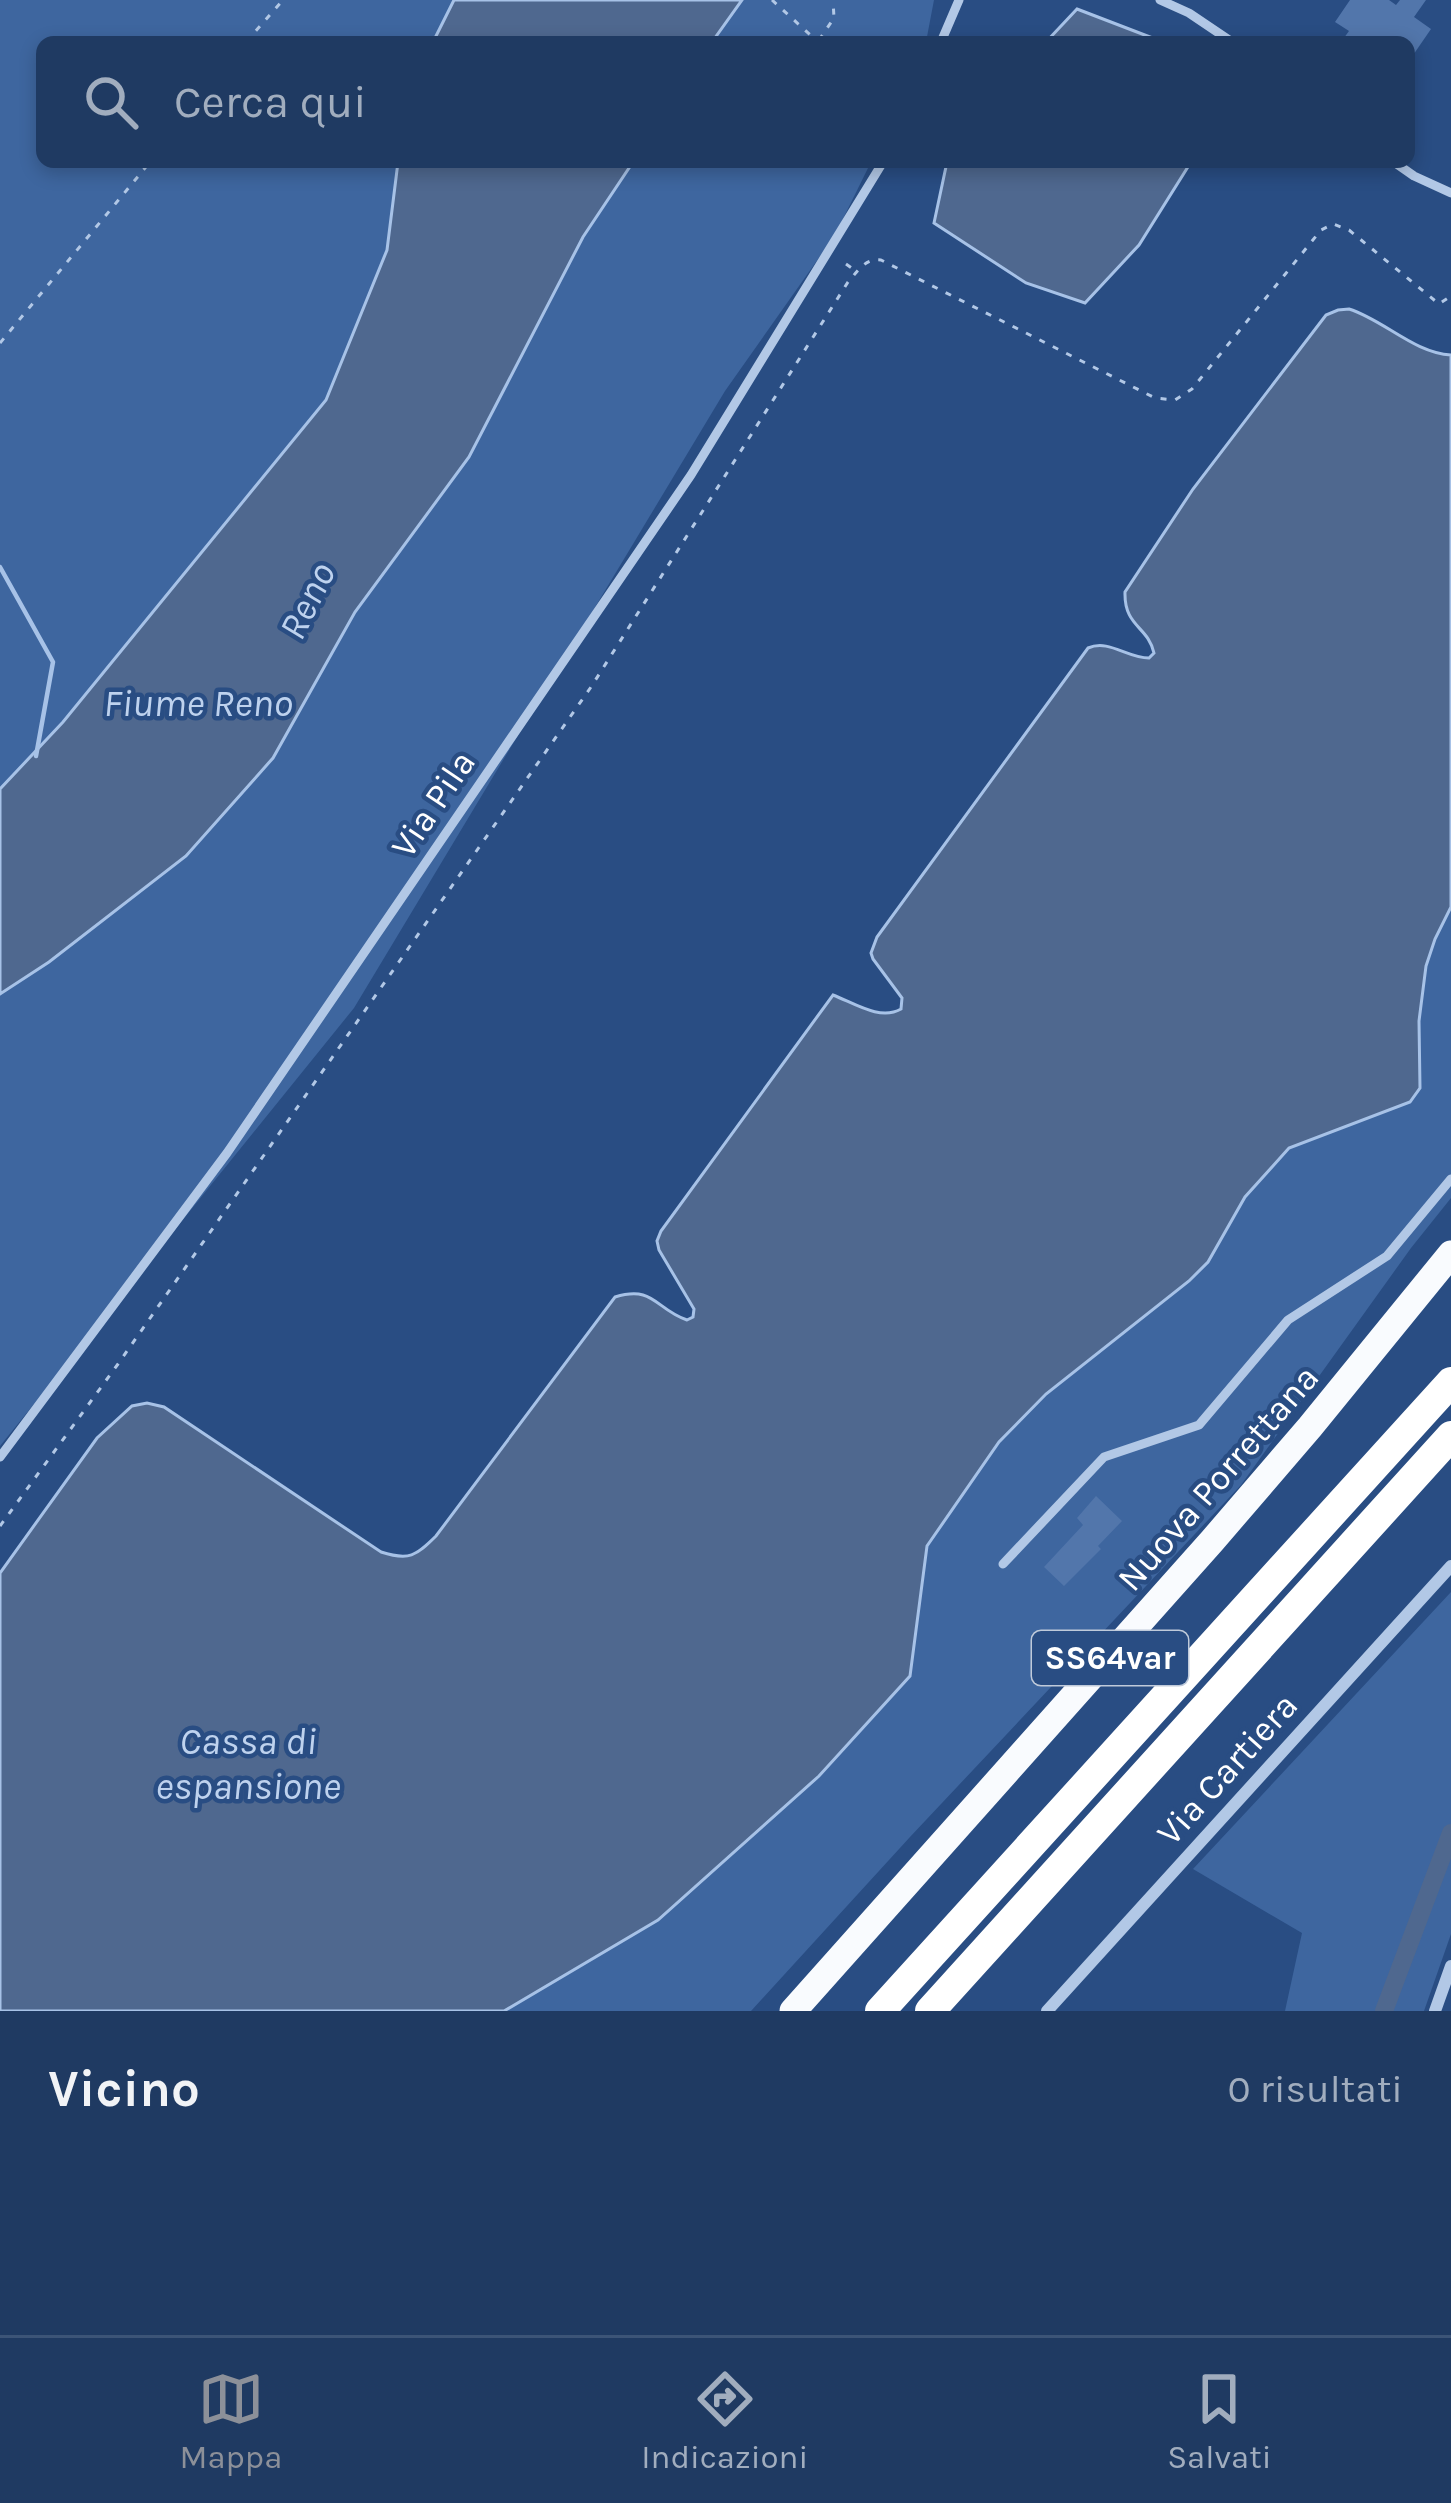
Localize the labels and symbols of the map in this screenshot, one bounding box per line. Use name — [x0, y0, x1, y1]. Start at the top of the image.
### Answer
water label: Reno — [269, 555, 345, 647]
water label: Fiume Reno — [103, 680, 293, 726]
street label: Via Pila — [382, 743, 484, 865]
street label: Nuova Porrettana — [1109, 1357, 1327, 1599]
road number: SS64var — [1032, 1631, 1188, 1685]
street label: Via Cartiera — [1148, 1684, 1306, 1854]
water label: Cassa di espansione — [155, 1718, 341, 1809]

